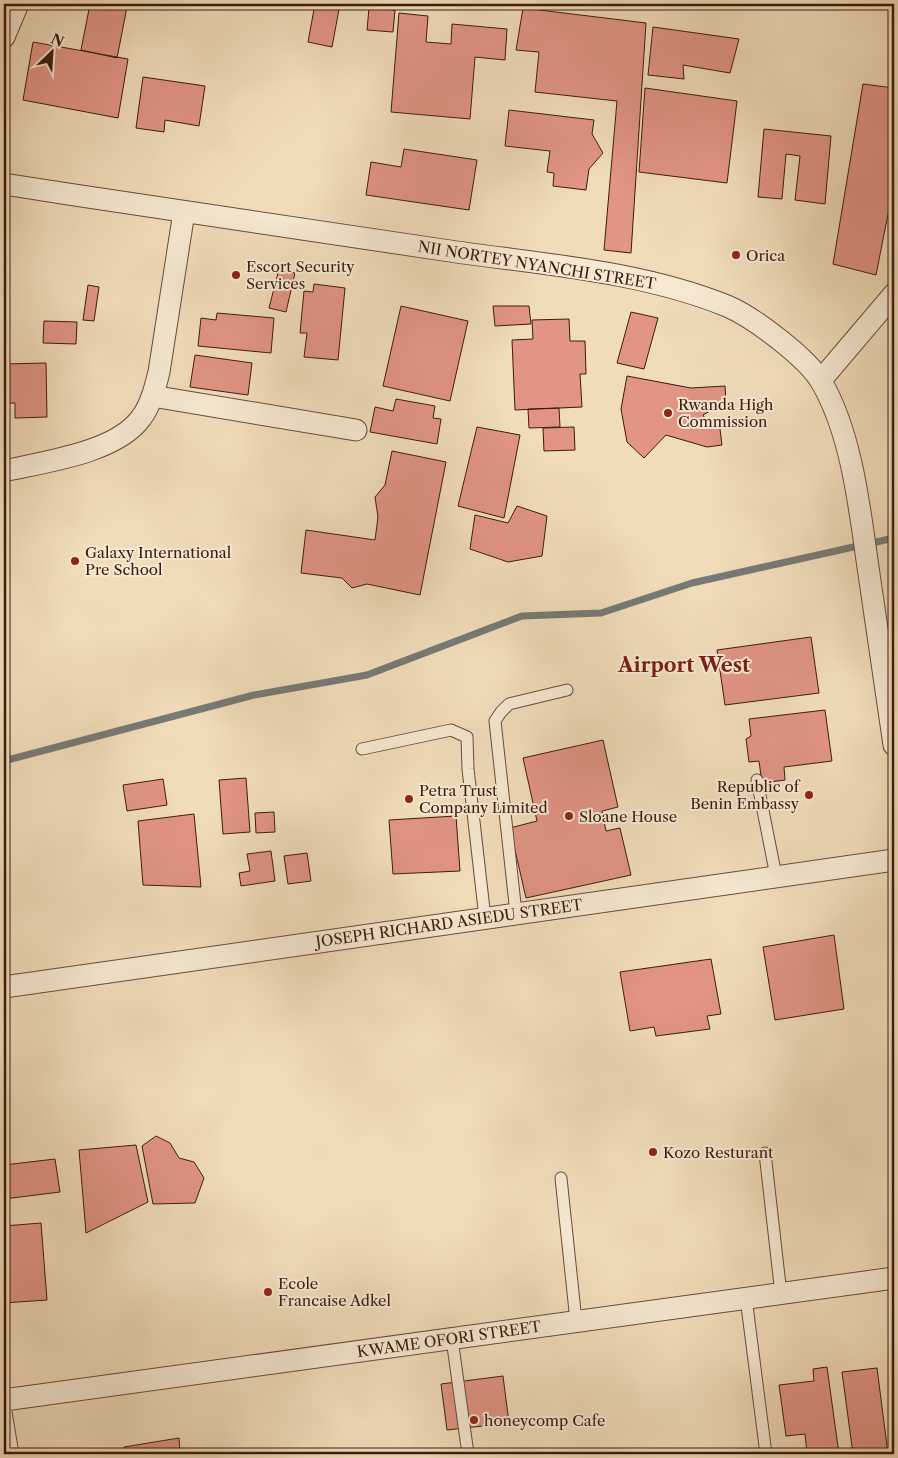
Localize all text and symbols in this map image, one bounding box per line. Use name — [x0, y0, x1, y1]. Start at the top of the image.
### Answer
north arrow — [28, 28, 78, 78]
text: N — [48, 29, 67, 51]
street label: NII NORTEY NYANCHI STREET — [417, 237, 658, 293]
place label: Orica — [746, 246, 785, 265]
marker: Orica — [730, 249, 742, 261]
place label: Escort Security Services — [246, 257, 355, 293]
marker: Escort Security Services — [230, 269, 242, 281]
place label: Rwanda High Commission — [678, 395, 774, 431]
marker: Rwanda High Commission — [662, 407, 674, 419]
place label: Galaxy International Pre School — [85, 543, 232, 579]
marker: Galaxy International Pre School — [69, 555, 81, 567]
district label: Airport West — [617, 653, 750, 677]
place label: Republic of Benin Embassy — [690, 777, 801, 813]
place label: Petra Trust Company Limited — [419, 781, 548, 817]
marker: Republic of Benin Embassy — [803, 789, 815, 801]
marker: Petra Trust Company Limited — [403, 793, 415, 805]
place label: Sloane House — [579, 807, 677, 826]
marker: Sloane House — [563, 810, 575, 822]
street label: JOSEPH RICHARD ASIEDU STREET — [312, 895, 584, 951]
place label: Kozo Resturant — [663, 1143, 774, 1162]
marker: Kozo Resturant — [647, 1146, 659, 1158]
place label: Ecole Francaise Adkel — [278, 1274, 391, 1310]
marker: Ecole Francaise Adkel — [262, 1286, 274, 1298]
street label: KWAME OFORI STREET — [356, 1317, 543, 1361]
place label: honeycomp Cafe — [484, 1411, 605, 1430]
marker: honeycomp Cafe — [468, 1414, 480, 1426]

